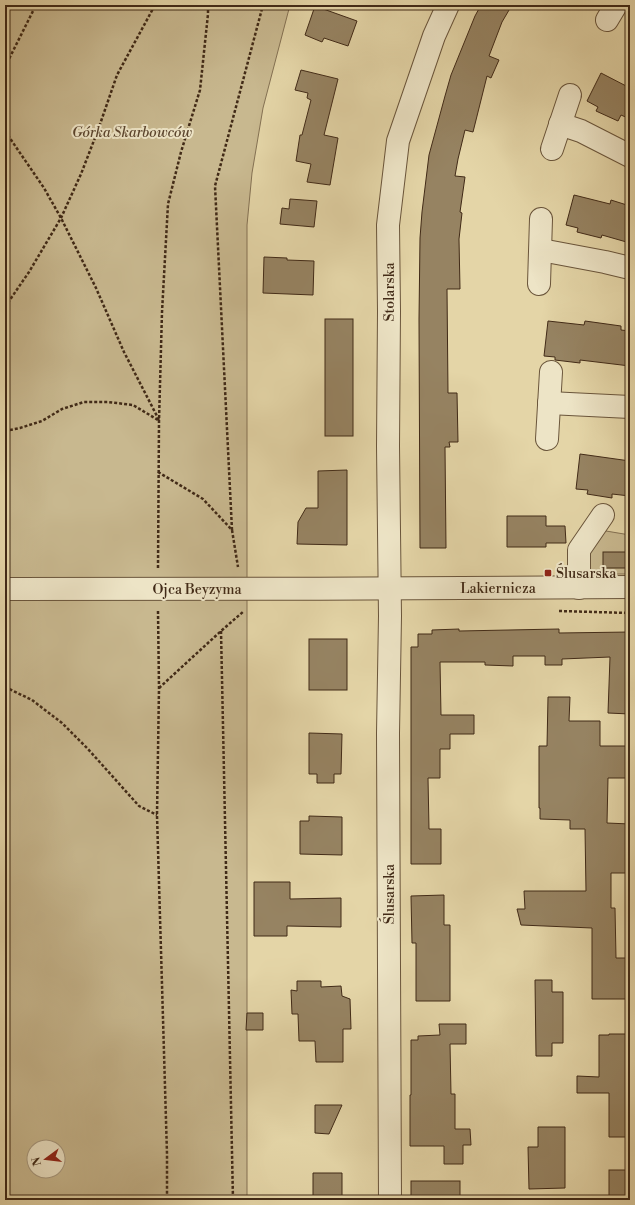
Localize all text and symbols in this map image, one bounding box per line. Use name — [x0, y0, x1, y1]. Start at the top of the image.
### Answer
park label: Górka Skarbowców — [72, 124, 192, 142]
street label: Stolarska — [381, 262, 399, 321]
place label: Ślusarska — [556, 563, 617, 583]
marker: Ślusarska — [543, 568, 553, 578]
street label: Lakiernicza — [460, 580, 537, 598]
street label: Ojca Beyzyma — [152, 581, 242, 599]
street label: Ślusarska — [379, 863, 399, 924]
north arrow — [26, 1139, 66, 1179]
text: N — [29, 1155, 45, 1167]

